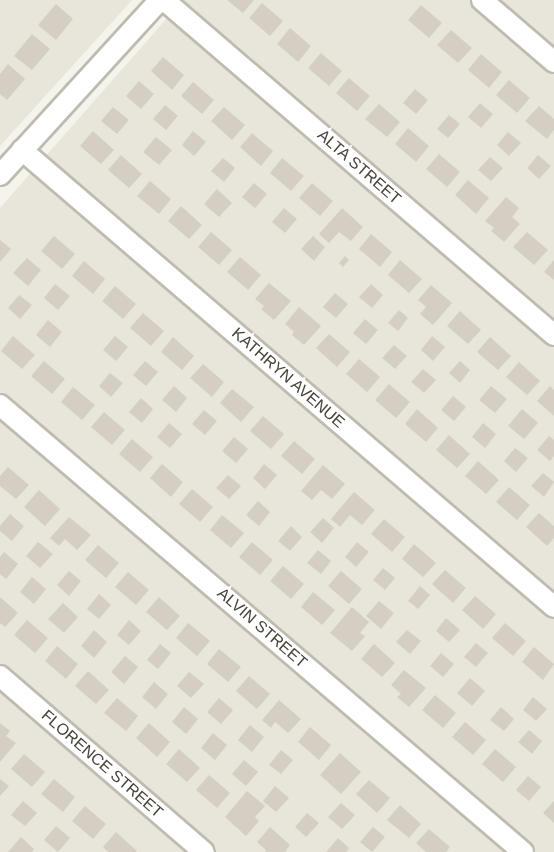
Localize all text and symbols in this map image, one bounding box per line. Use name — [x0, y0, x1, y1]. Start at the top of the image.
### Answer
street label: ALTA STREET — [313, 125, 405, 209]
street label: KATHRYN AVENUE — [227, 324, 349, 432]
street label: ALVIN STREET — [213, 584, 311, 672]
street label: FLORENCE STREET — [37, 706, 167, 822]

